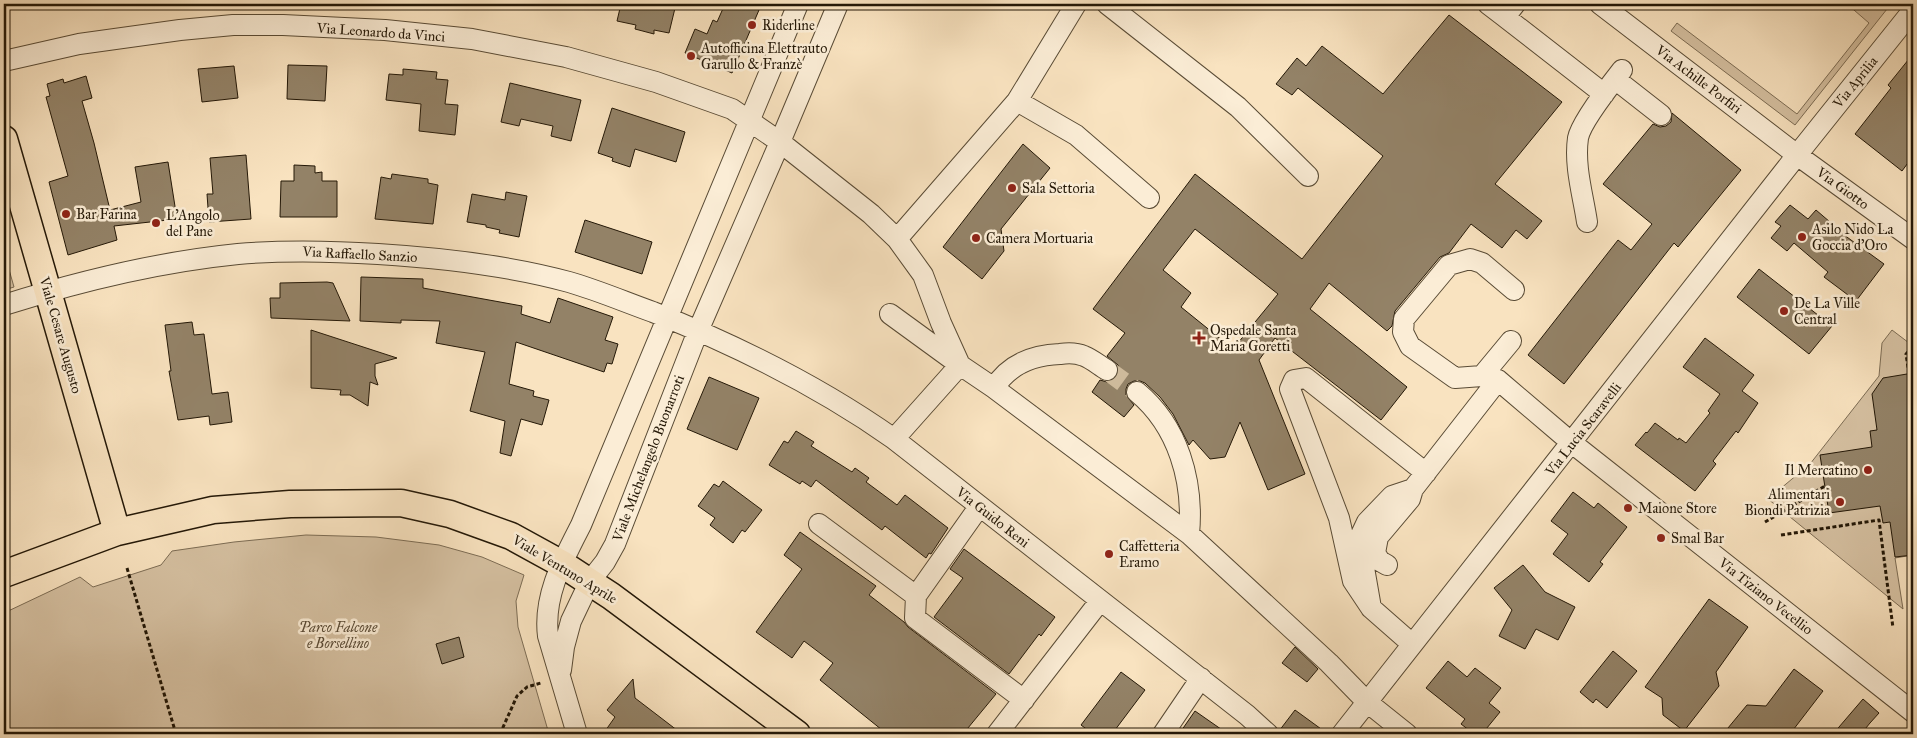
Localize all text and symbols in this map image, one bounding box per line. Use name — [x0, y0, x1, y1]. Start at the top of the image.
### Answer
place label: Riderline — [762, 17, 815, 34]
street label: Via Leonardo da Vinci — [315, 19, 446, 45]
marker: Riderline — [746, 19, 758, 31]
place label: Autofficina Elettrauto Garullo & Franzè — [700, 40, 827, 73]
street label: Via Achille Porfiri — [1652, 41, 1745, 117]
marker: Autofficina Elettrauto Garullo & Franzè — [685, 50, 697, 62]
street label: Via Aprilia — [1829, 53, 1881, 112]
street label: Via Giotto — [1812, 163, 1872, 213]
place label: Sala Settoria — [1022, 180, 1095, 197]
marker: Sala Settoria — [1006, 182, 1018, 194]
place label: Bar Farina — [76, 206, 137, 223]
place label: L'Angolo del Pane — [166, 207, 220, 240]
marker: Bar Farina — [60, 208, 72, 220]
marker: L'Angolo del Pane — [150, 217, 162, 229]
place label: Asilo Nido La Goccia d'Oro — [1811, 221, 1893, 254]
place label: Camera Mortuaria — [986, 230, 1093, 247]
marker: Asilo Nido La Goccia d'Oro — [1796, 231, 1808, 243]
marker: Camera Mortuaria — [970, 232, 982, 244]
street label: Via Raffaello Sanzio — [301, 243, 418, 266]
street label: Viale Cesare Augusto — [35, 274, 85, 395]
place label: De La Ville Central — [1794, 295, 1860, 328]
marker: De La Ville Central — [1778, 305, 1790, 317]
place label: Ospedale Santa Maria Goretti — [1210, 322, 1297, 355]
marker: Ospedale Santa Maria Goretti — [1192, 331, 1206, 345]
street label: Viale Michelangelo Buonarroti — [608, 372, 688, 545]
street label: Via Lucia Scaravelli — [1541, 379, 1625, 480]
place label: Il Mercatino — [1785, 462, 1858, 479]
marker: Il Mercatino — [1862, 464, 1874, 476]
street label: Via Guido Reni — [952, 483, 1033, 551]
place label: Alimentari Biondi Patrizia — [1744, 486, 1830, 519]
marker: Alimentari Biondi Patrizia — [1834, 496, 1846, 508]
place label: Maione Store — [1638, 500, 1717, 517]
marker: Maione Store — [1622, 502, 1634, 514]
place label: Smal Bar — [1671, 530, 1725, 547]
street label: Viale Ventuno Aprile — [508, 531, 620, 608]
marker: Smal Bar — [1655, 532, 1667, 544]
place label: Caffetteria Eramo — [1119, 538, 1179, 571]
marker: Caffetteria Eramo — [1103, 548, 1115, 560]
street label: Via Tiziano Vecellio — [1714, 554, 1816, 638]
park label: Parco Falcone e Borsellino — [299, 619, 378, 652]

